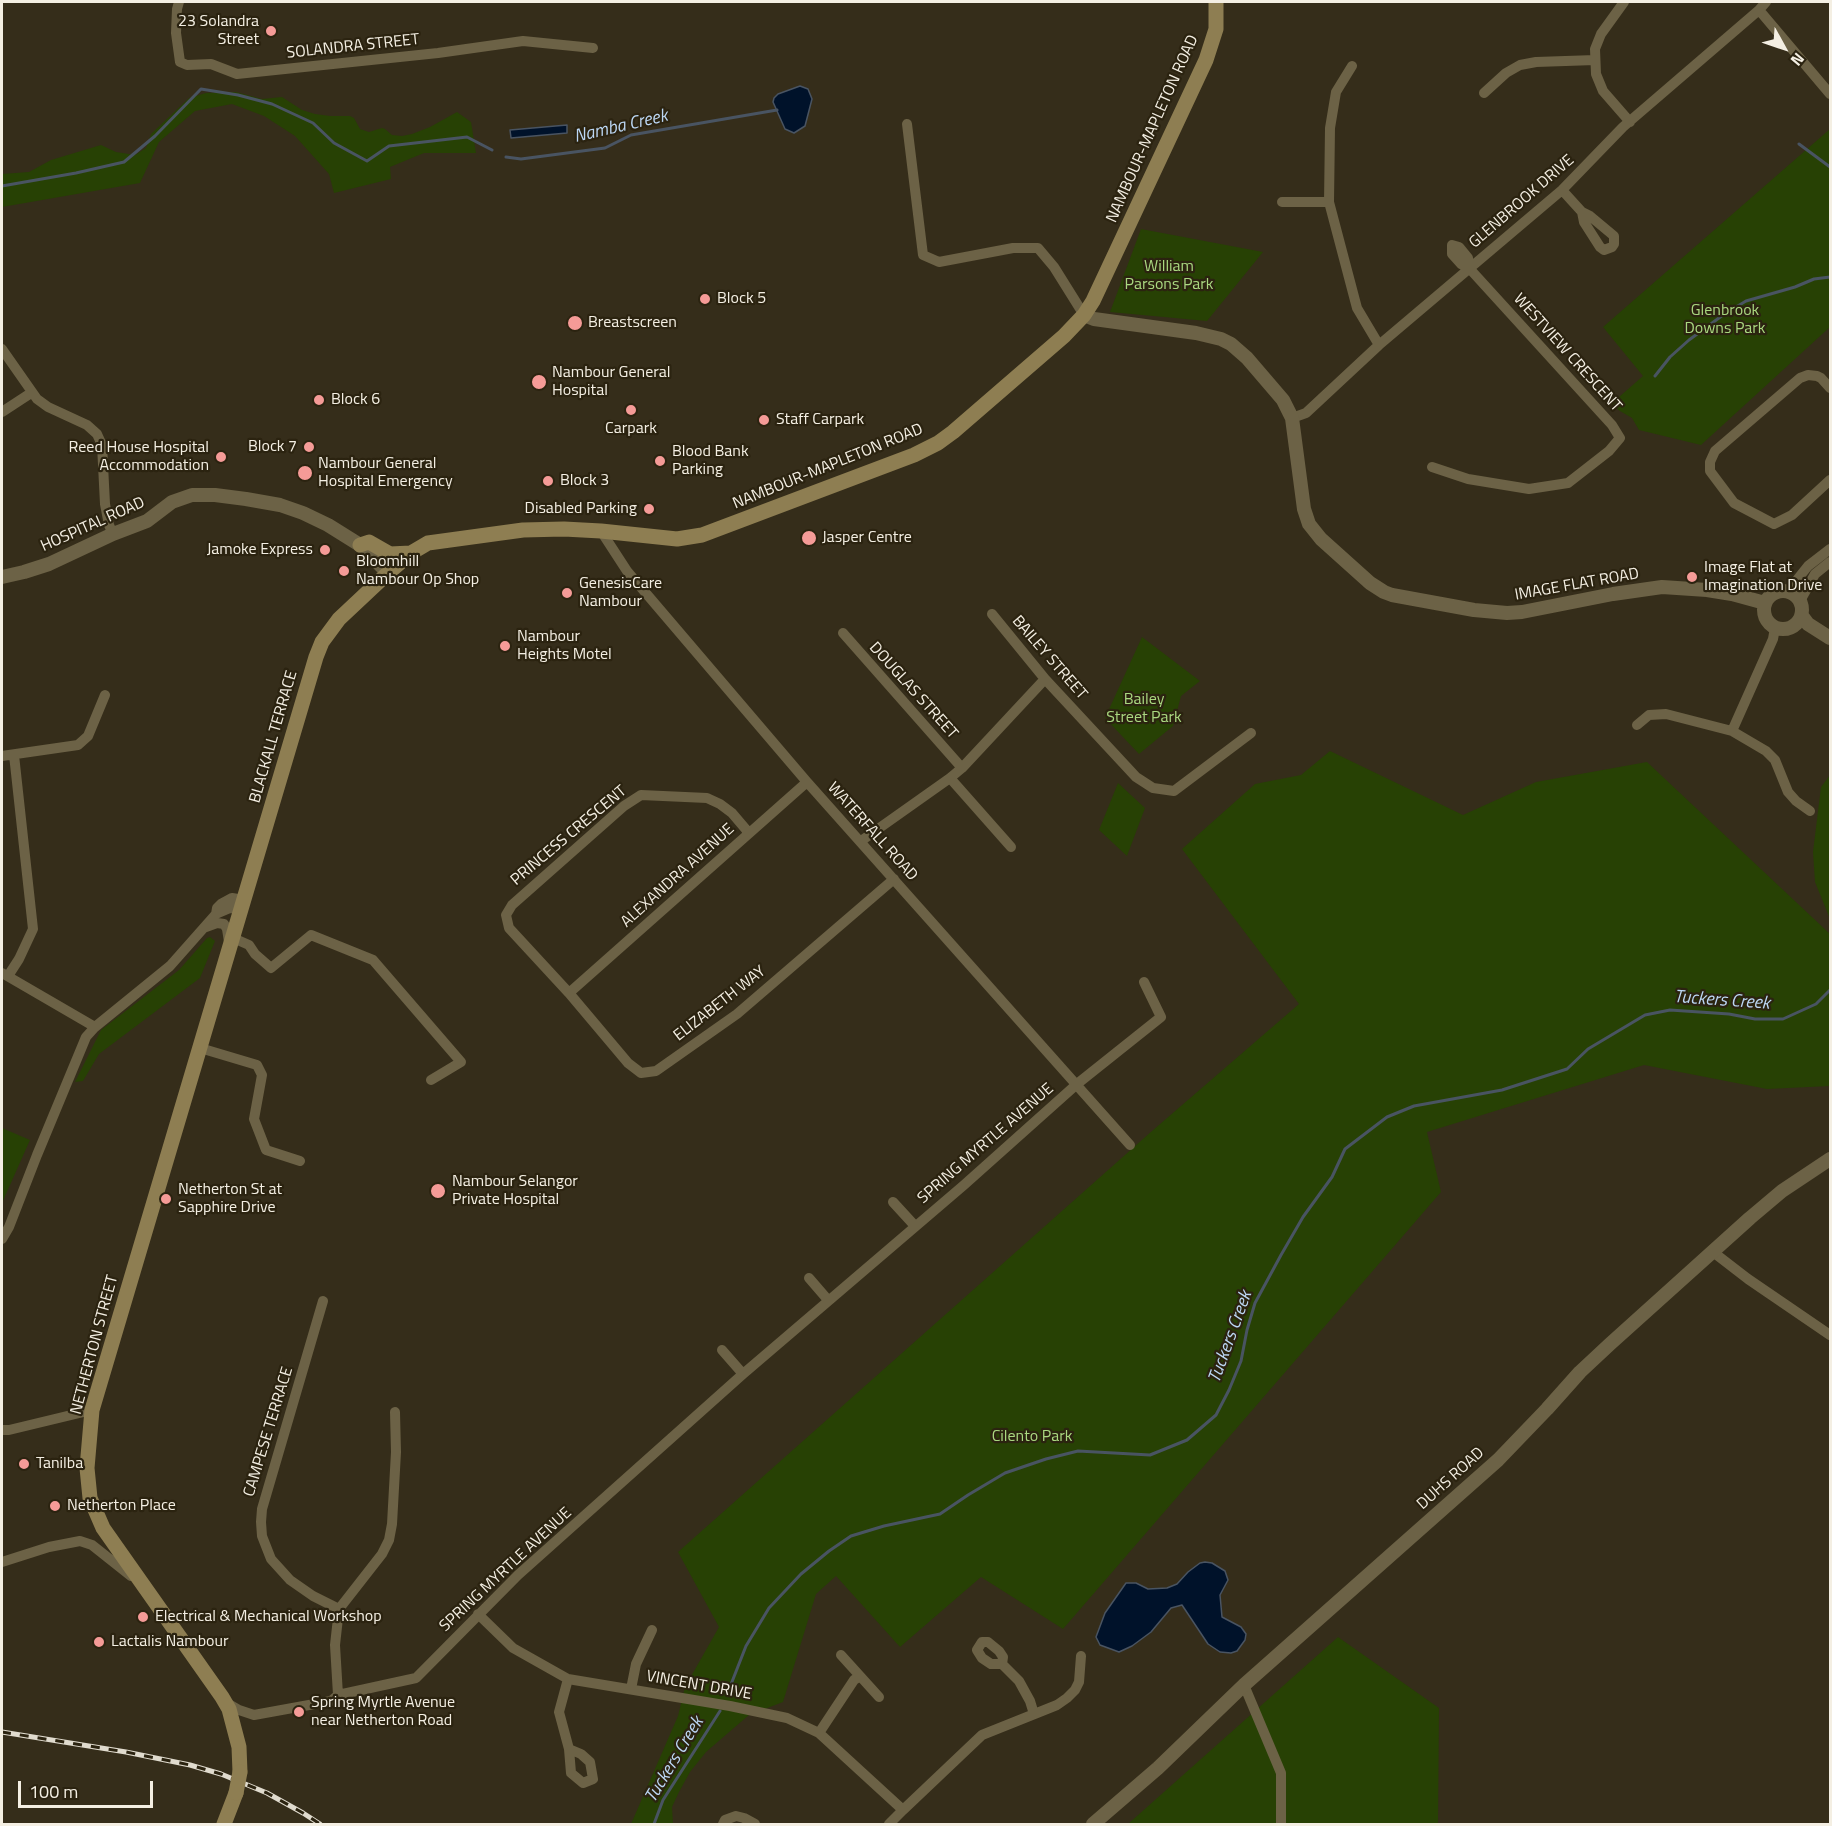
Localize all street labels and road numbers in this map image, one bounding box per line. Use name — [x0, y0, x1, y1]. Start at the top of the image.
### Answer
street label: SOLANDRA STREET — [286, 30, 420, 64]
street label: NAMBOUR-MAPLETON ROAD — [1103, 32, 1203, 226]
street label: GLENBROOK DRIVE — [1466, 151, 1578, 253]
street label: WESTVIEW CRESCENT — [1509, 290, 1625, 416]
street label: NAMBOUR-MAPLETON ROAD — [730, 420, 926, 514]
street label: HOSPITAL ROAD — [38, 493, 148, 557]
street label: IMAGE FLAT ROAD — [1513, 565, 1641, 605]
street label: BAILEY STREET — [1007, 612, 1091, 704]
street label: DOUGLAS STREET — [865, 639, 961, 743]
street label: BLACKALL TERRACE — [246, 669, 302, 805]
street label: WATERFALL ROAD — [823, 779, 921, 885]
street label: PRINCESS CRESCENT — [507, 782, 631, 890]
street label: ALEXANDRA AVENUE — [617, 820, 739, 932]
street label: ELIZABETH WAY — [670, 962, 770, 1046]
street label: SPRING MYRTLE AVENUE — [914, 1080, 1058, 1208]
street label: NETHERTON STREET — [67, 1273, 123, 1417]
street label: CAMPESE TERRACE — [240, 1365, 298, 1499]
street label: DUHS ROAD — [1413, 1444, 1489, 1514]
street label: SPRING MYRTLE AVENUE — [436, 1504, 576, 1636]
street label: VINCENT DRIVE — [645, 1667, 753, 1705]

